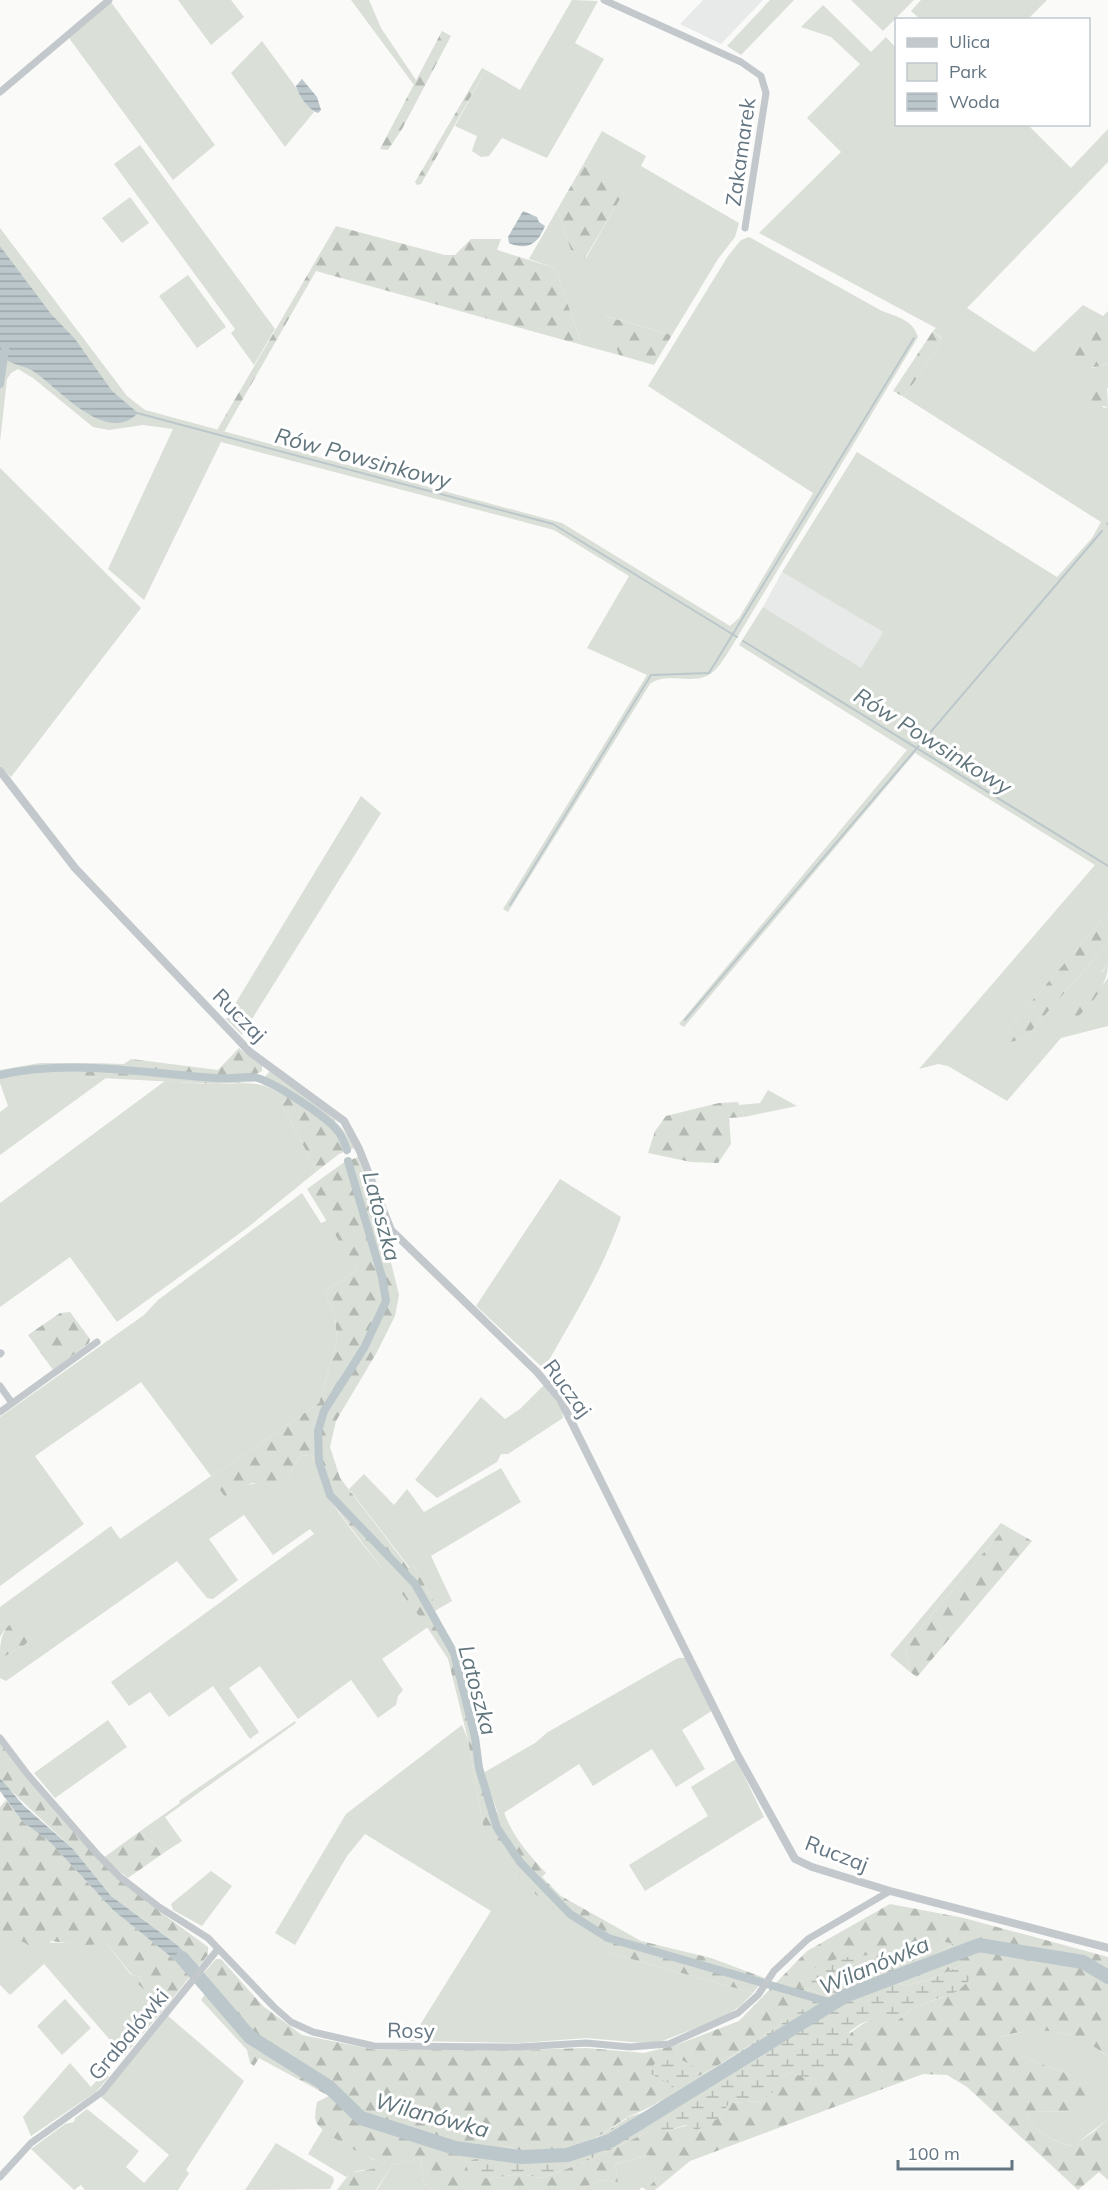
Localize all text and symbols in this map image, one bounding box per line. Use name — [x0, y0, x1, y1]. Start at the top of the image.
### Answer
legend — [895, 18, 1090, 126]
text: Ulica — [949, 30, 990, 53]
text: Park — [949, 60, 988, 83]
text: Woda — [949, 90, 1000, 113]
street label: Zakamarek — [720, 96, 760, 208]
water label: Rów Powsinkowy — [272, 421, 455, 495]
water label: Rów Powsinkowy — [849, 681, 1018, 802]
street label: Ruczaj — [208, 983, 272, 1047]
water label: Latoszka — [357, 1168, 407, 1264]
street label: Ruczaj — [538, 1354, 598, 1422]
water label: Latoszka — [453, 1642, 503, 1738]
street label: Ruczaj — [802, 1829, 872, 1877]
water label: Wilanówka — [815, 1929, 933, 2001]
street label: Grabalówki — [82, 1983, 174, 2085]
street label: Rosy — [387, 2017, 435, 2043]
water label: Wilanówka — [372, 2086, 492, 2144]
scale bar — [898, 2133, 1012, 2171]
text: 100 m — [907, 2142, 960, 2165]

